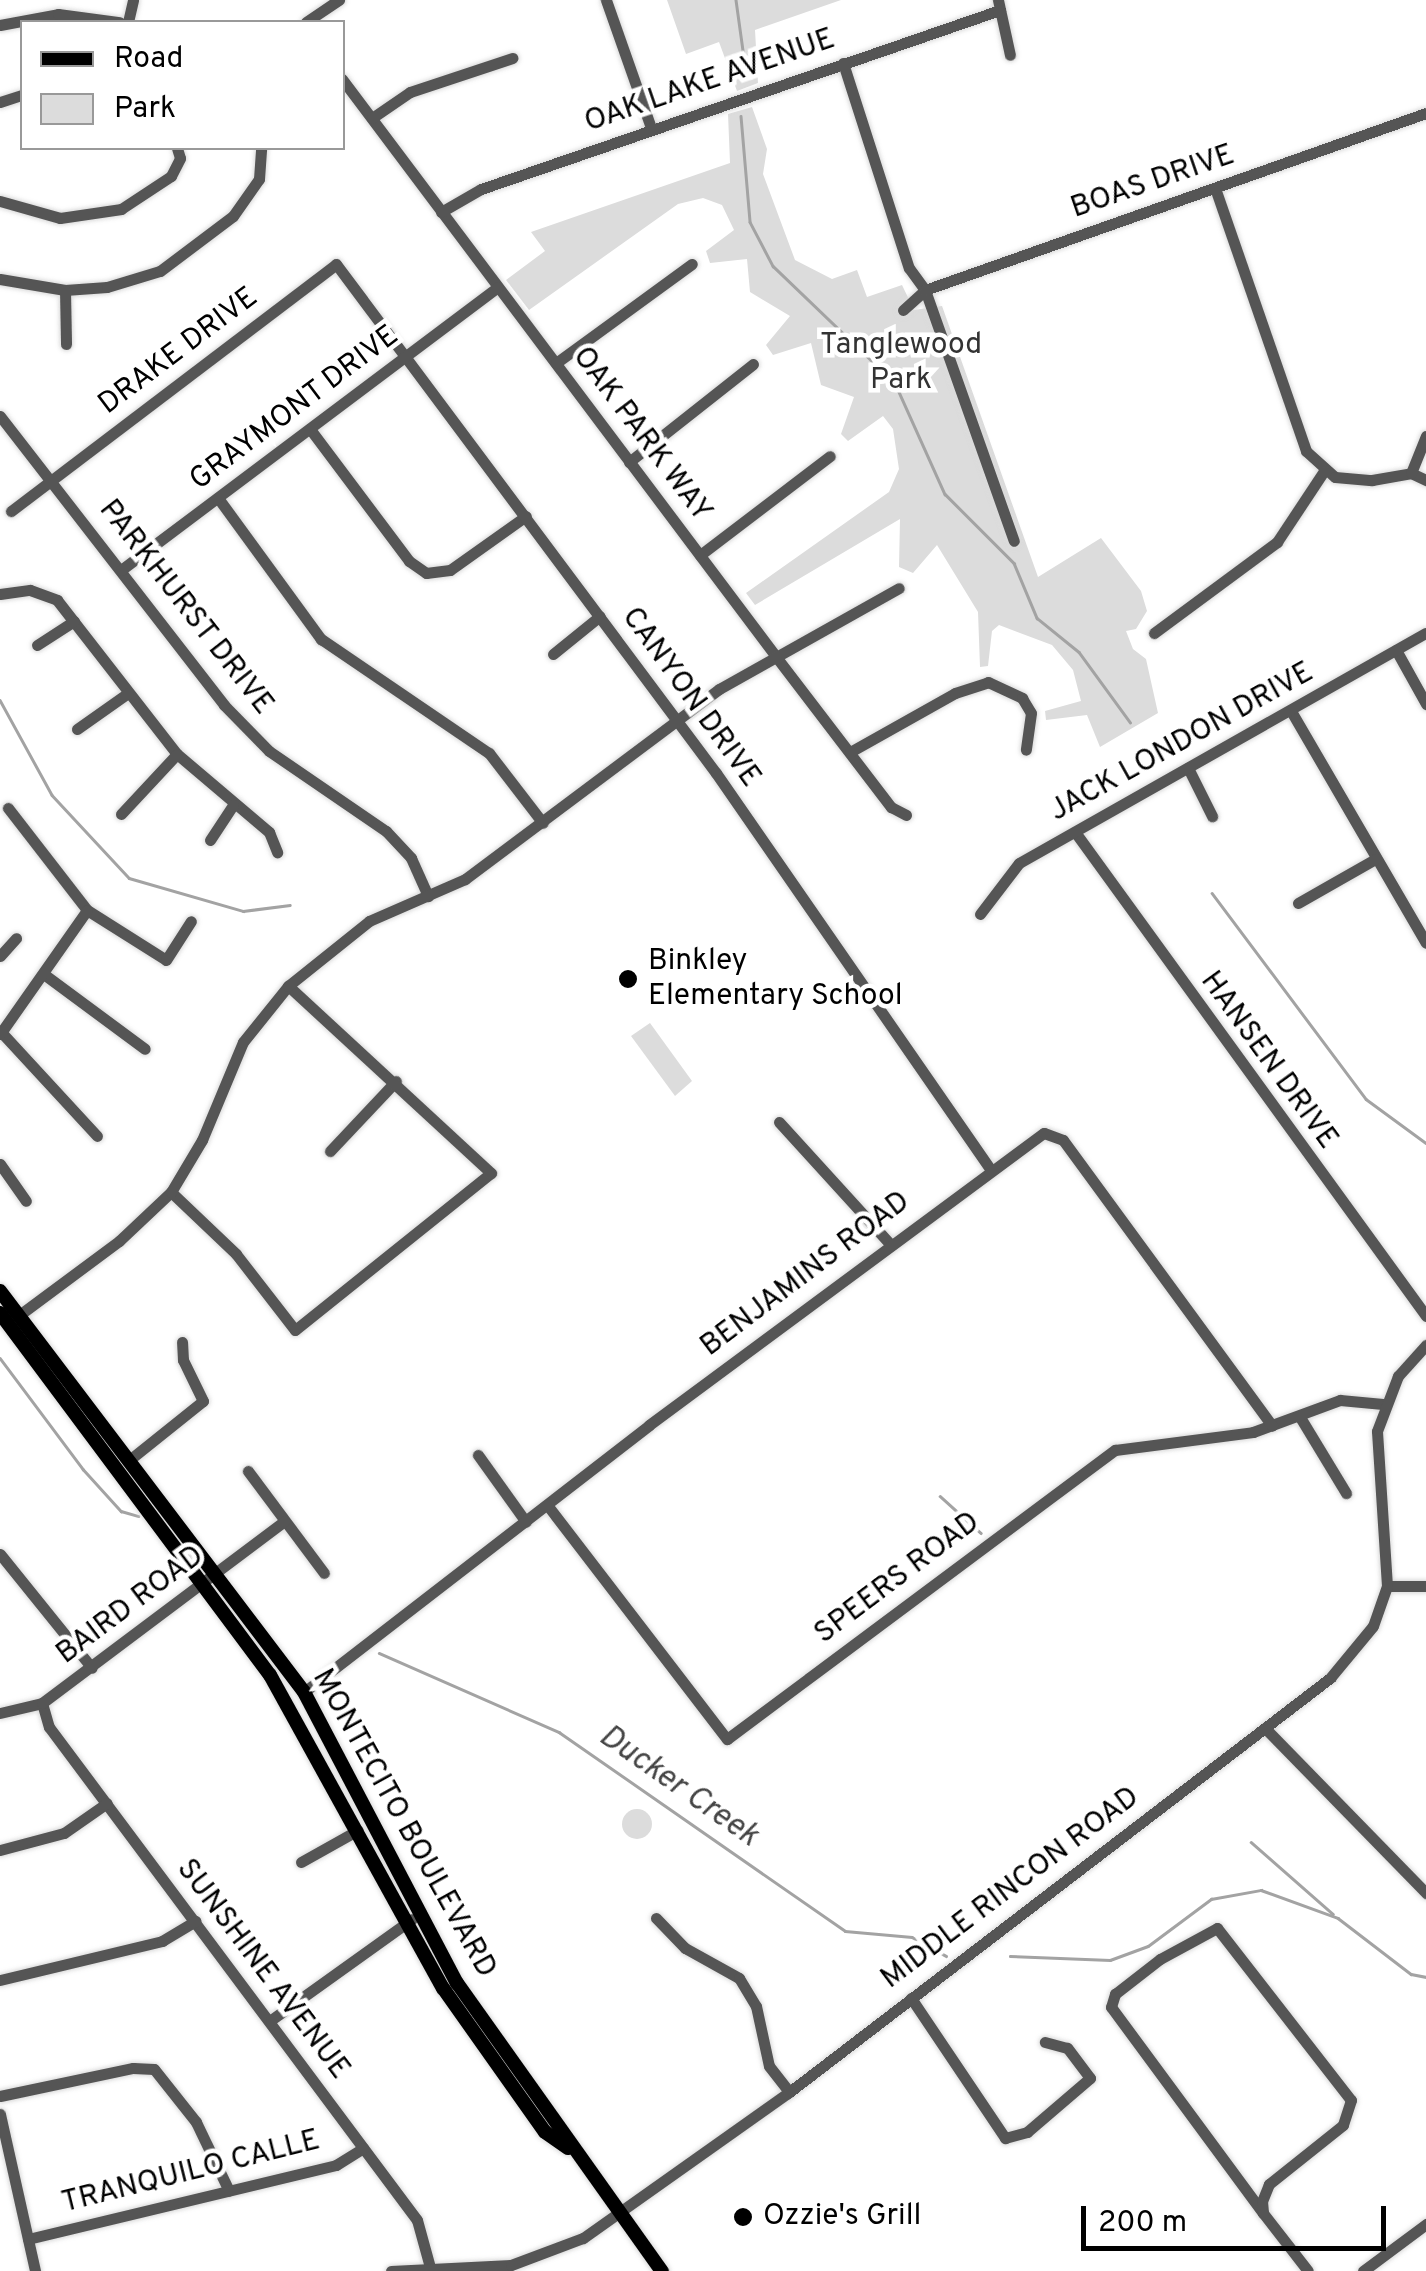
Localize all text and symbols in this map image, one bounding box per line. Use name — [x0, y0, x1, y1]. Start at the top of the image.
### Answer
legend — [20, 20, 345, 150]
street label: OAK LAKE AVENUE — [580, 22, 840, 142]
text: Road — [114, 41, 183, 78]
text: Park — [114, 91, 176, 128]
street label: BOAS DRIVE — [1067, 138, 1239, 228]
street label: DRAKE DRIVE — [92, 281, 266, 423]
street label: GRAYMONT DRIVE — [183, 318, 407, 500]
park label: Tanglewood Park — [820, 328, 982, 398]
street label: OAK PARK WAY — [563, 340, 719, 530]
street label: PARKHURST DRIVE — [90, 493, 280, 723]
street label: CANYON DRIVE — [613, 601, 767, 795]
street label: JACK LONDON DRIVE — [1044, 655, 1320, 831]
place label: Binkley Elementary School — [648, 944, 903, 1014]
street label: HANSEN DRIVE — [1191, 965, 1345, 1157]
marker: Binkley Elementary School — [617, 968, 639, 990]
street label: BENJAMINS ROAD — [694, 1185, 918, 1365]
street label: SPEERS ROAD — [808, 1505, 988, 1653]
street label: BAIRD ROAD — [50, 1539, 212, 1673]
street label: MONTECITO BOULEVARD — [303, 1663, 503, 1985]
water label: Ducker Creek — [591, 1718, 765, 1856]
street label: MIDDLE RINCON ROAD — [875, 1780, 1147, 1998]
street label: SUNSHINE AVENUE — [167, 1852, 357, 2088]
street label: TRANQUILO CALLE — [58, 2124, 324, 2222]
scale bar — [1086, 2186, 1391, 2248]
place label: Ozzie's Grill — [763, 2199, 921, 2235]
text: 200 m — [1098, 2205, 1187, 2242]
marker: Ozzie's Grill — [732, 2206, 754, 2228]

